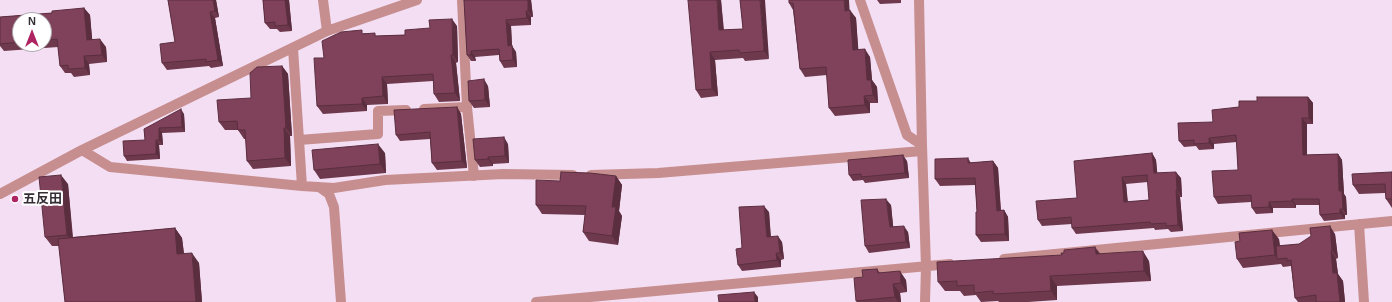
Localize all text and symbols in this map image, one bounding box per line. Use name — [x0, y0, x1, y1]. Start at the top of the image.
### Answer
north arrow — [12, 12, 52, 52]
text: N — [28, 15, 36, 27]
place label: 五反田 — [23, 191, 62, 207]
marker: 五反田 — [10, 194, 20, 204]

